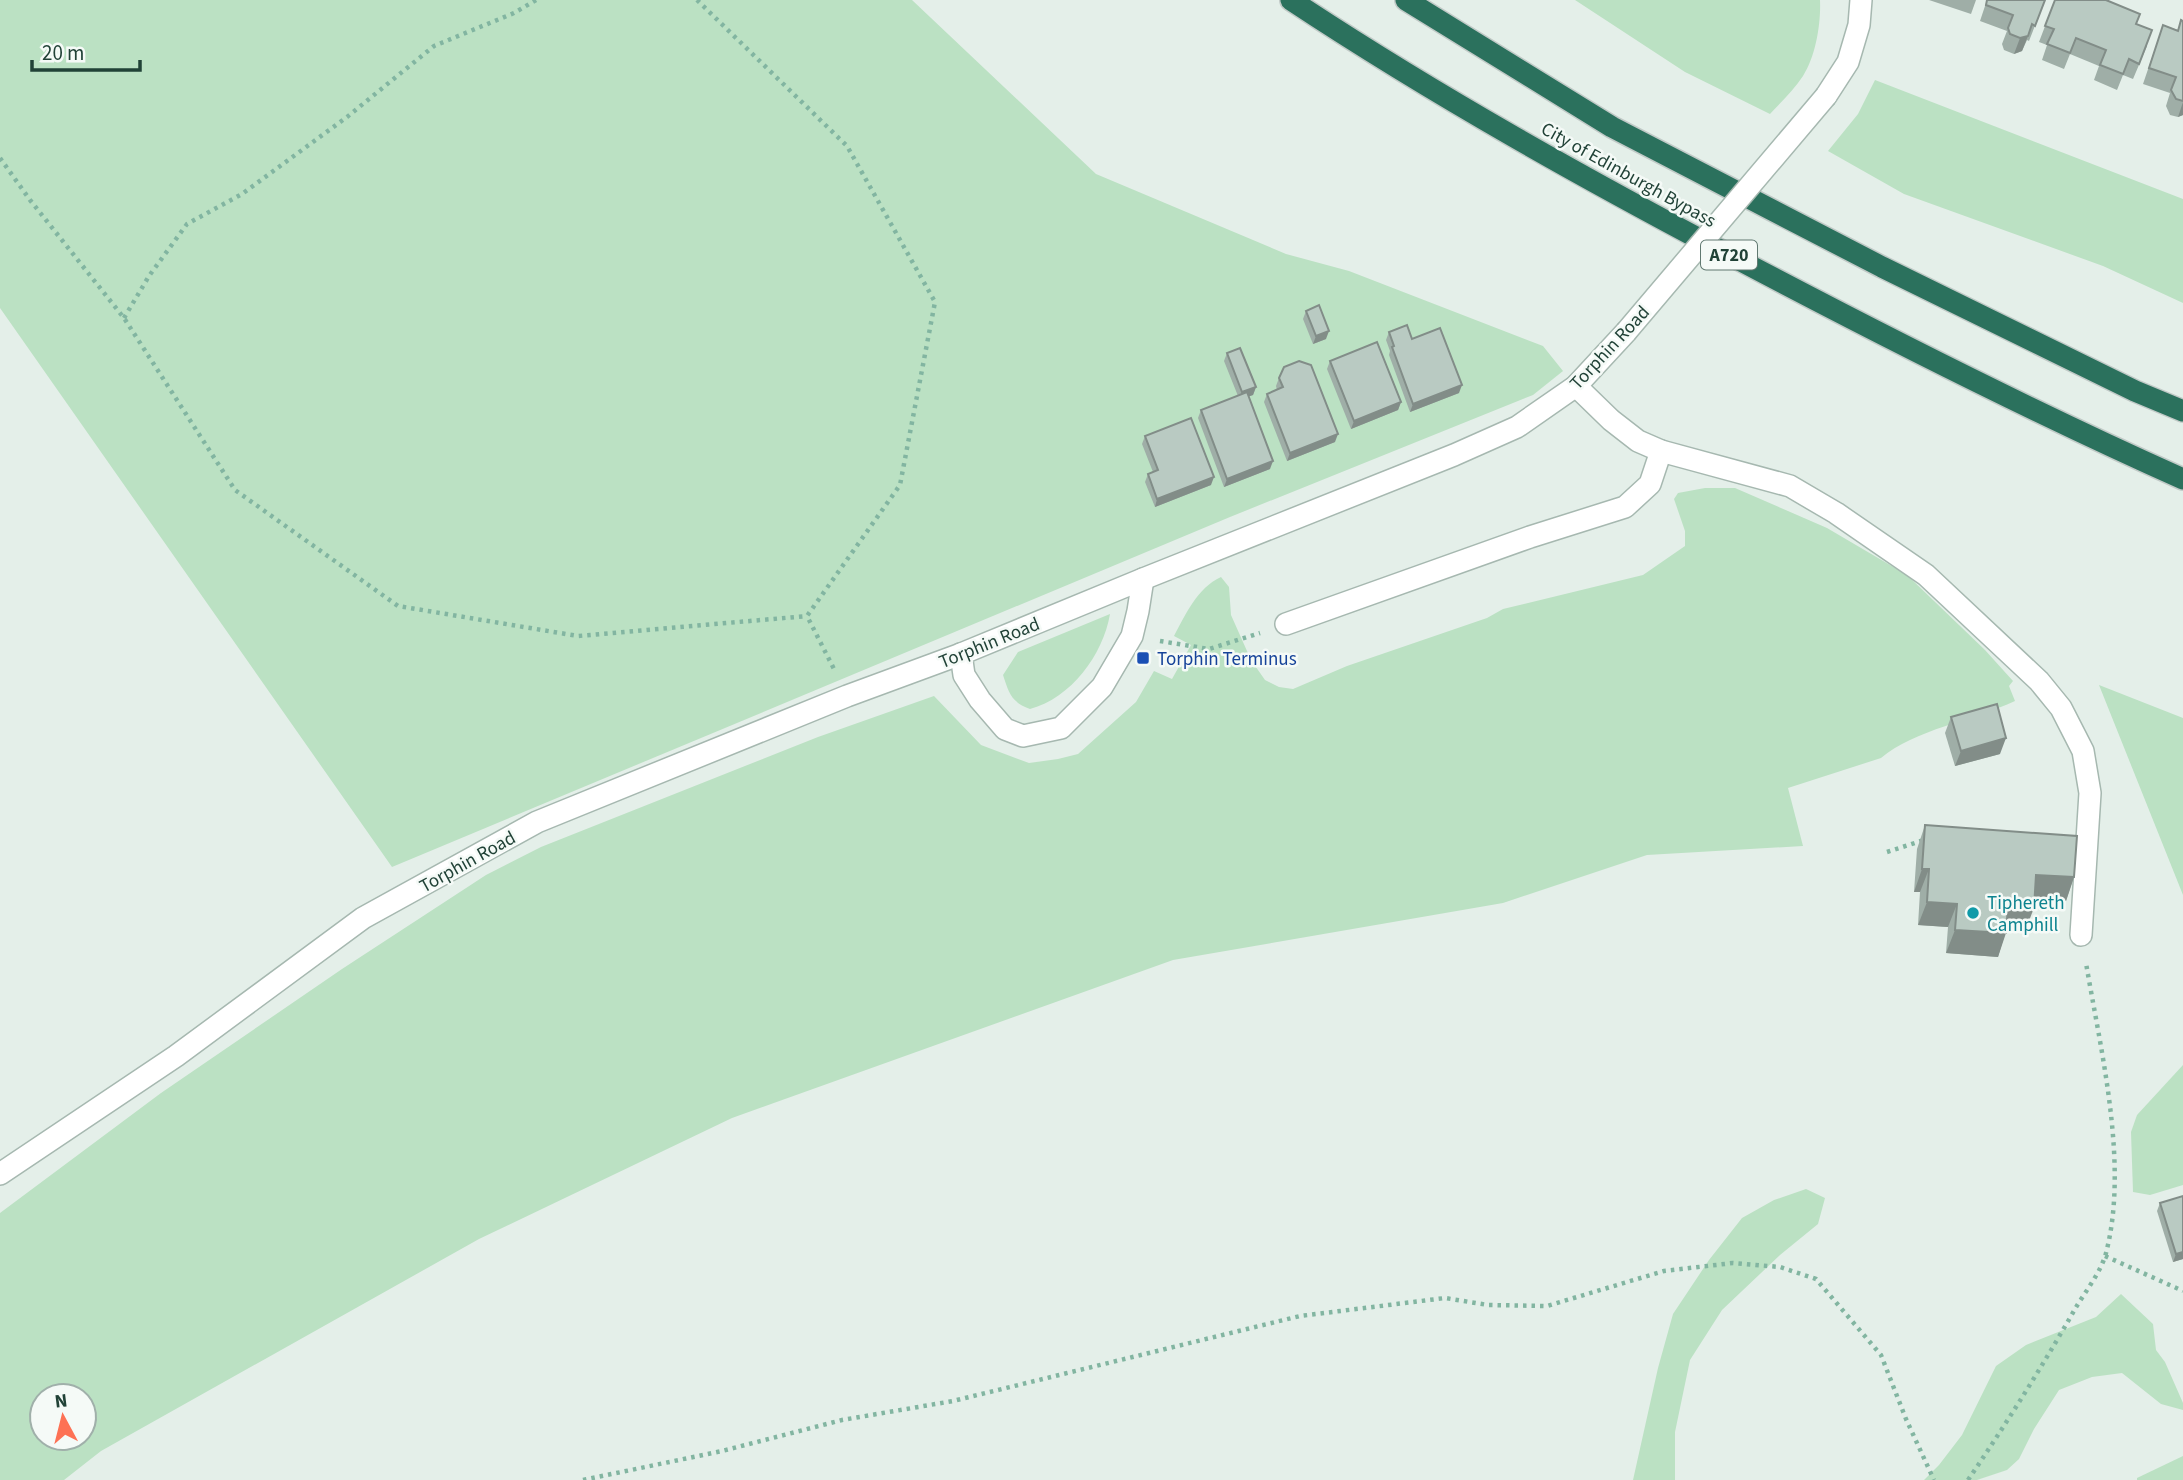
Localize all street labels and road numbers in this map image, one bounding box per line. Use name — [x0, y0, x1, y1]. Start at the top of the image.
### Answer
street label: City of Edinburgh Bypass — [1536, 116, 1721, 235]
road number: A720 — [1701, 241, 1757, 270]
street label: Torphin Road — [1564, 300, 1656, 396]
street label: Torphin Road — [935, 611, 1044, 676]
street label: Torphin Road — [415, 825, 521, 900]

